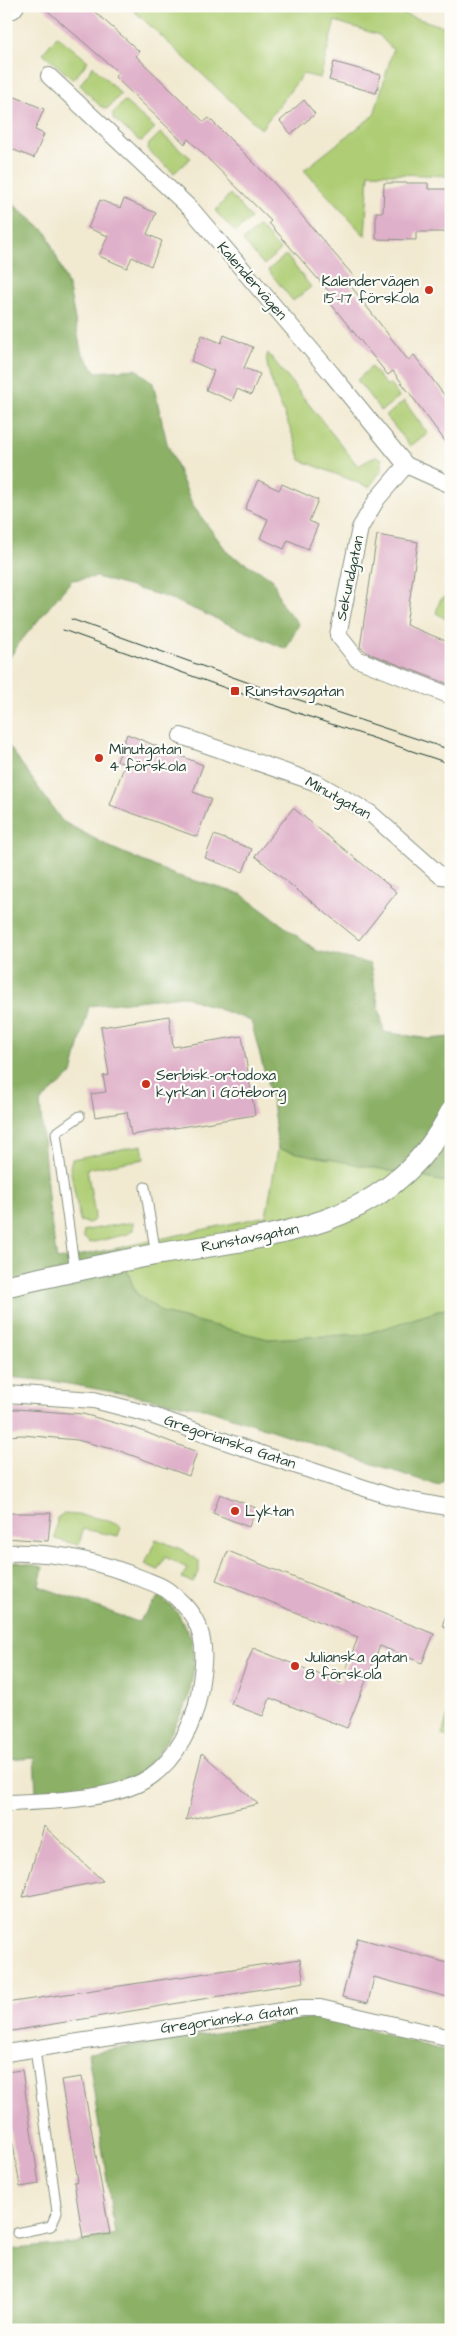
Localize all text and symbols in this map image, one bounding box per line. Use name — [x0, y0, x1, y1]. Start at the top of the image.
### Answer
street label: Kalendervägen — [211, 237, 292, 326]
place label: Kalendervägen 15-17 förskola — [321, 271, 419, 309]
marker: Kalendervägen 15-17 förskola — [423, 284, 435, 296]
street label: Sekundgatan — [331, 533, 370, 623]
place label: Runstavsgatan — [245, 681, 344, 703]
marker: Runstavsgatan — [229, 685, 241, 697]
place label: Minutgatan 4 förskola — [109, 739, 186, 777]
marker: Minutgatan 4 förskola — [93, 752, 105, 764]
street label: Minutgatan — [301, 771, 375, 826]
place label: Serbisk-ortodoxa kyrkan i Göteborg — [156, 1065, 286, 1104]
marker: Serbisk-ortodoxa kyrkan i Göteborg — [140, 1078, 152, 1090]
street label: Runstavsgatan — [199, 1218, 301, 1259]
street label: Gregorianska Gatan — [161, 1410, 299, 1476]
place label: Lyktan — [245, 1501, 295, 1523]
marker: Lyktan — [229, 1505, 241, 1517]
place label: Julianska gatan 8 förskola — [305, 1647, 408, 1685]
marker: Julianska gatan 8 förskola — [289, 1660, 301, 1672]
street label: Gregorianska Gatan — [159, 1999, 300, 2040]

